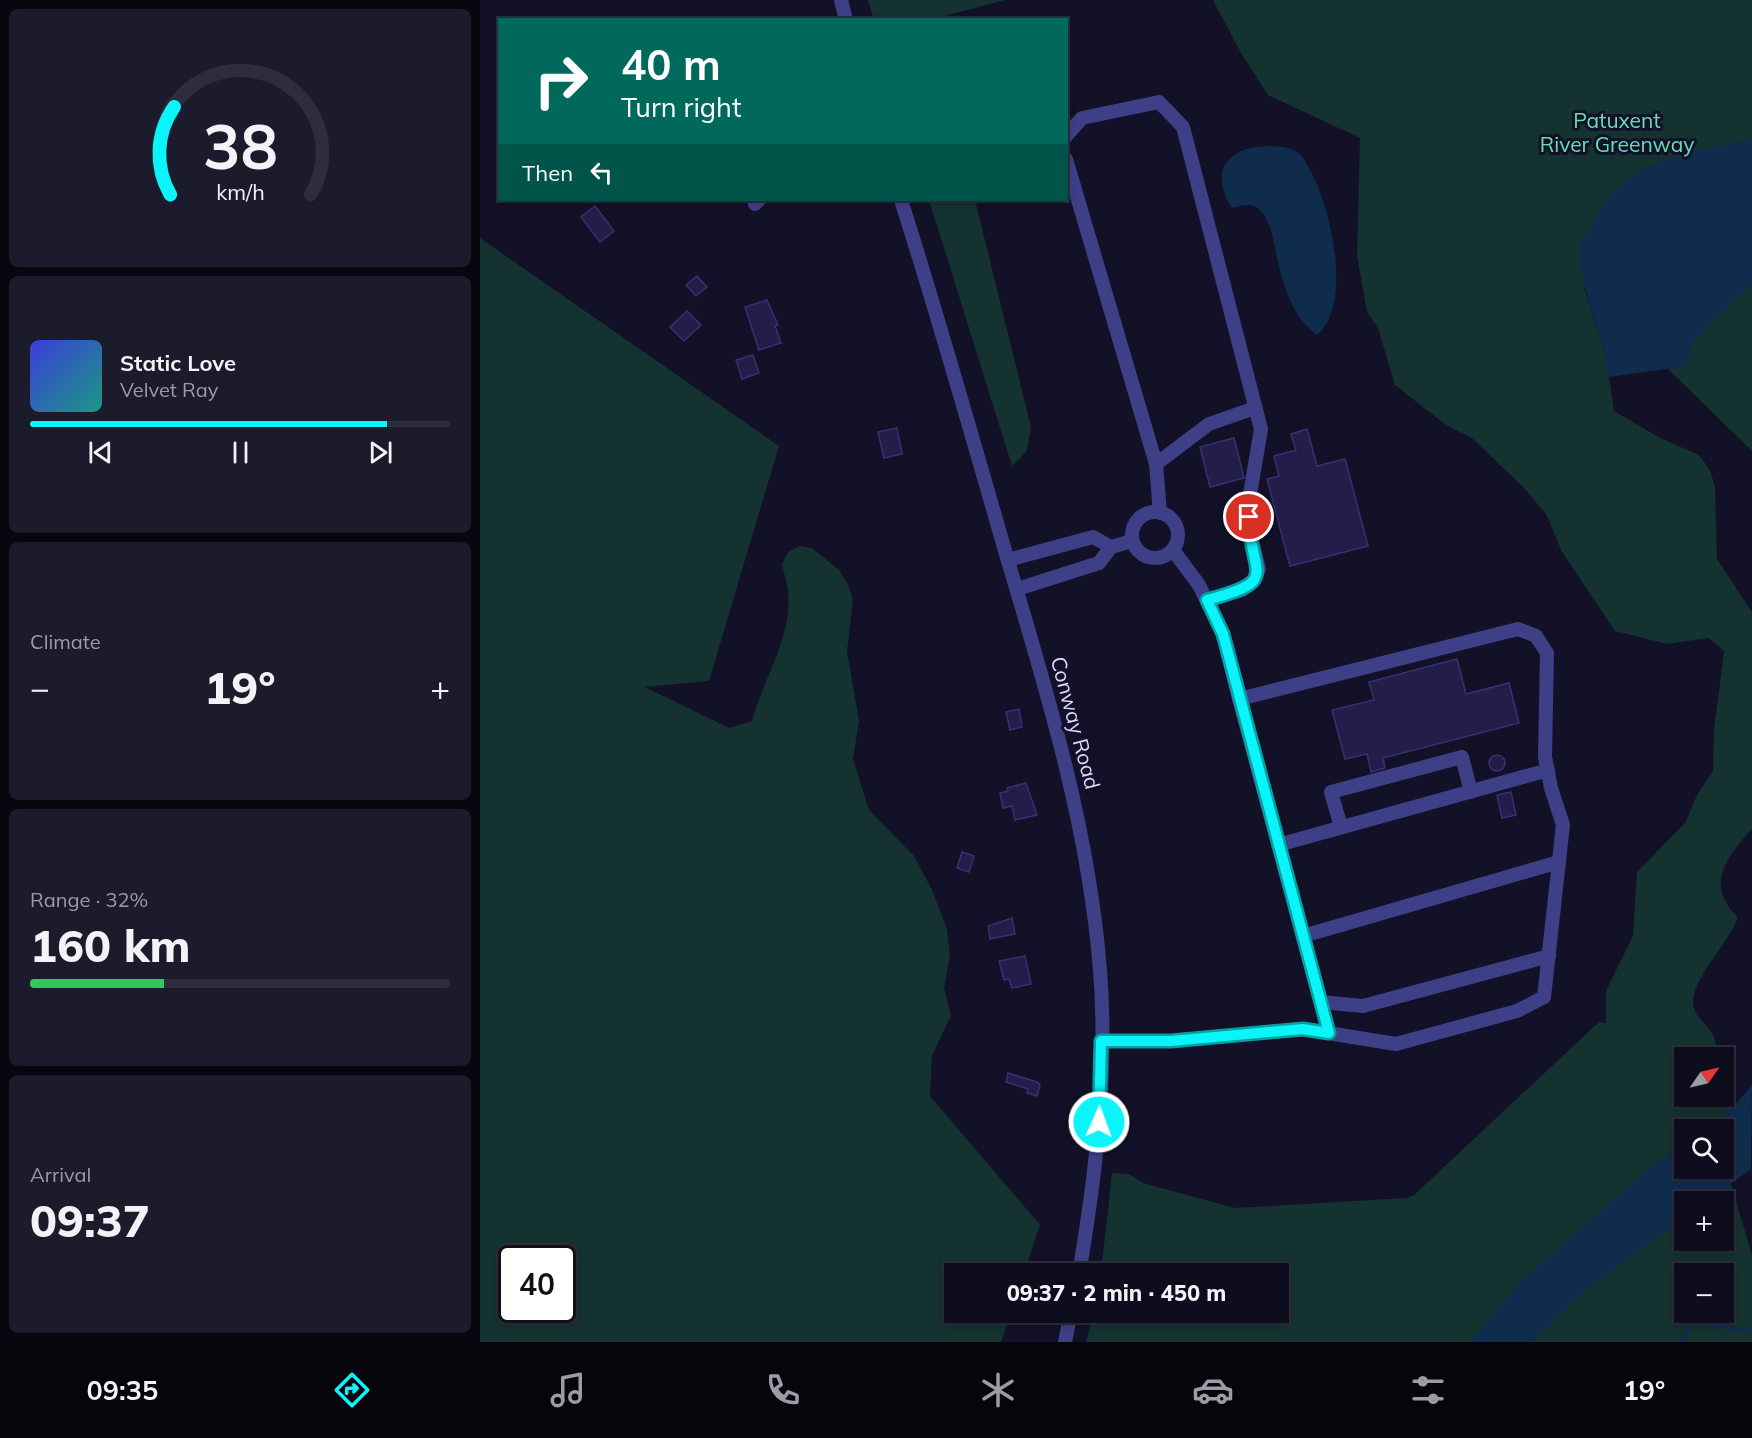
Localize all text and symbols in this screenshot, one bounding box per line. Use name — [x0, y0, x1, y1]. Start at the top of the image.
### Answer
text: 40 m — [621, 38, 721, 91]
icon: right — [522, 42, 600, 120]
text: Turn right — [621, 90, 741, 124]
text: 38 — [203, 106, 277, 185]
park label: Patuxent River Greenway — [1540, 107, 1694, 157]
icon: left — [585, 156, 618, 189]
text: Then — [522, 159, 573, 187]
text: km/h — [216, 178, 264, 205]
text: Static Love — [120, 349, 236, 377]
text: Velvet Ray — [120, 377, 218, 402]
icon: previous — [84, 436, 117, 469]
icon: pause — [224, 436, 257, 469]
icon: next — [364, 436, 397, 469]
pin — [1223, 491, 1274, 542]
icon: arrive — [1232, 500, 1265, 533]
text: Climate — [30, 629, 101, 654]
street label: Conway Road — [1046, 653, 1106, 792]
text: 19° — [204, 659, 276, 715]
text: − — [30, 667, 50, 708]
text: + — [430, 667, 450, 708]
text: Range · 32% — [30, 887, 148, 912]
text: 160 km — [30, 917, 191, 973]
north arrow — [1674, 1047, 1734, 1107]
map controls — [1674, 1047, 1734, 1323]
position arrow — [1067, 1090, 1131, 1154]
button: search — [1674, 1119, 1734, 1179]
text: Arrival — [30, 1162, 91, 1187]
button: + — [1674, 1191, 1734, 1251]
text: 09:37 — [30, 1192, 150, 1248]
speed limit sign: 40 — [498, 1245, 576, 1323]
button: − — [1674, 1263, 1734, 1323]
text: 09:37 · 2 min · 450 m — [1007, 1279, 1226, 1307]
icon: directions — [331, 1369, 373, 1411]
icon: music — [547, 1369, 589, 1411]
icon: phone — [762, 1369, 804, 1411]
icon: climate — [977, 1369, 1019, 1411]
icon: car — [1192, 1369, 1234, 1411]
icon: filters — [1407, 1369, 1449, 1411]
text: 09:35 — [87, 1373, 158, 1407]
text: 19° — [1623, 1373, 1665, 1407]

